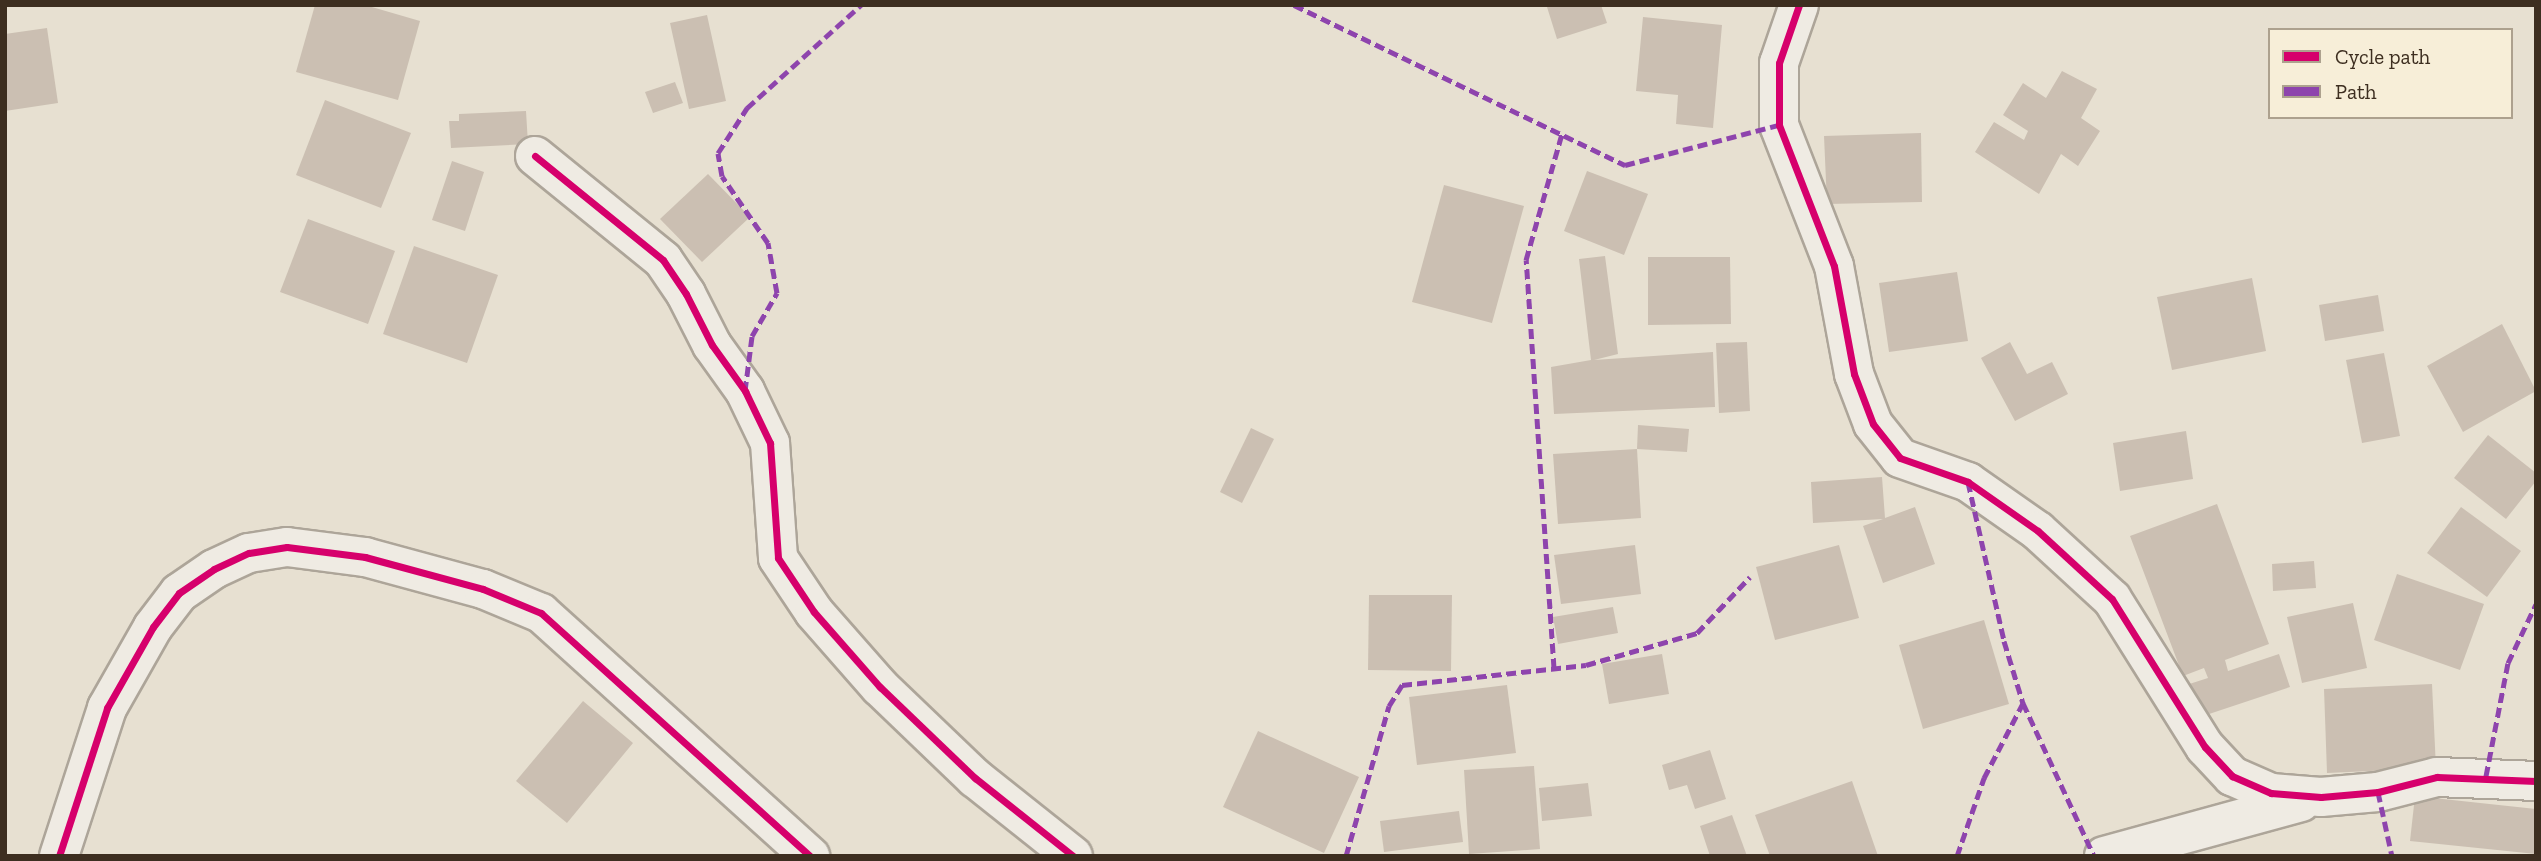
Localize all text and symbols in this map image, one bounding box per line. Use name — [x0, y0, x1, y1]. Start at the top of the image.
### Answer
legend — [2268, 28, 2513, 119]
text: Cycle path — [2335, 44, 2430, 69]
text: Path — [2335, 79, 2377, 104]

